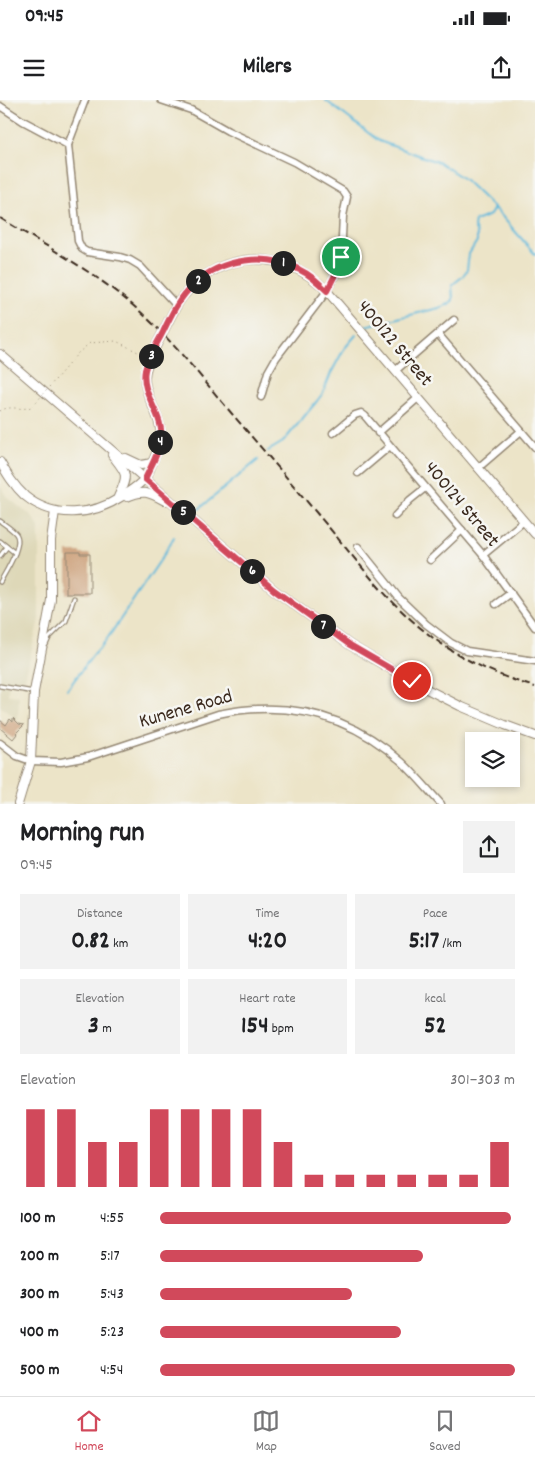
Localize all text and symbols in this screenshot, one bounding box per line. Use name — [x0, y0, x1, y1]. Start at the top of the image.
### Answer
text: 09:45 — [25, 4, 64, 31]
text: Milers — [243, 52, 292, 83]
icon: menu — [20, 54, 48, 82]
icon: share — [487, 54, 515, 82]
pin — [320, 236, 362, 278]
icon: arrive — [327, 243, 355, 271]
pin: 1 — [270, 250, 296, 276]
text: 1 — [282, 253, 285, 273]
pin: 2 — [186, 268, 210, 294]
text: 2 — [195, 271, 202, 291]
street label: 400122 Street — [349, 295, 439, 393]
pin: 3 — [138, 344, 164, 368]
text: 3 — [148, 346, 155, 366]
pin: 4 — [148, 430, 172, 454]
text: 4 — [158, 432, 163, 452]
street label: 400124 Street — [417, 456, 505, 554]
pin: 5 — [170, 500, 196, 524]
text: 5 — [180, 502, 187, 522]
pin: 6 — [240, 558, 264, 584]
text: 6 — [249, 561, 256, 581]
pin: 7 — [310, 614, 336, 638]
text: 7 — [321, 616, 326, 636]
pin — [391, 660, 433, 702]
icon: check — [398, 667, 426, 695]
street label: Kunene Road — [136, 683, 236, 737]
map controls — [465, 732, 520, 787]
button: layers — [465, 732, 520, 787]
text: Morning run — [20, 815, 144, 855]
button: share — [463, 821, 515, 873]
text: 09:45 — [20, 854, 53, 877]
text: Distance — [77, 904, 123, 924]
text: Time — [256, 904, 279, 924]
text: Pace — [423, 904, 448, 924]
text: 0.82 — [71, 924, 110, 960]
text: 4:20 — [248, 924, 287, 960]
text: 5:17 — [408, 924, 439, 960]
text: km — [110, 934, 128, 954]
text: /km — [439, 934, 462, 954]
text: Elevation — [75, 989, 124, 1009]
text: Heart rate — [239, 989, 296, 1009]
text: kcal — [425, 989, 446, 1009]
text: 3 — [88, 1009, 99, 1045]
text: 154 — [241, 1009, 269, 1045]
text: 52 — [424, 1009, 446, 1045]
text: m — [99, 1019, 112, 1039]
text: bpm — [269, 1019, 294, 1039]
text: Elevation — [20, 1069, 76, 1092]
text: 301–303 m — [450, 1069, 515, 1092]
text: 100 m — [20, 1207, 56, 1230]
text: 4:55 — [100, 1207, 124, 1230]
text: 200 m — [20, 1245, 59, 1268]
text: 5:17 — [100, 1245, 120, 1268]
text: 300 m — [20, 1283, 59, 1306]
text: 5:43 — [100, 1283, 124, 1306]
text: 400 m — [20, 1321, 59, 1344]
text: 5:23 — [100, 1321, 124, 1344]
text: 500 m — [20, 1359, 60, 1382]
text: 4:54 — [100, 1359, 123, 1382]
tab: Home — [74, 1407, 104, 1457]
tab: Map — [252, 1407, 280, 1457]
tab: Saved — [429, 1407, 461, 1457]

